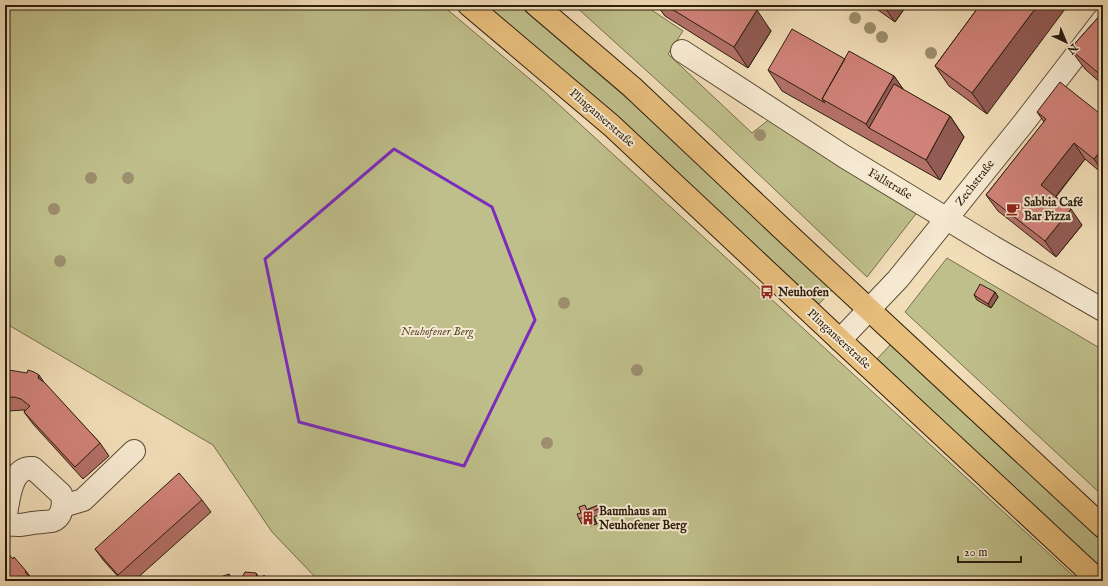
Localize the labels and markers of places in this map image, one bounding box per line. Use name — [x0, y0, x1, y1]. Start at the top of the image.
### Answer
place label: Sabbia Café Bar Pizza — [1024, 195, 1083, 224]
cafe icon: Sabbia Café Bar Pizza — [1005, 201, 1021, 217]
bus stop icon: Neuhofen — [759, 284, 775, 300]
place label: Neuhofen — [777, 285, 829, 300]
place label: Baumhaus am Neuhofener Berg — [598, 504, 687, 534]
building icon: Baumhaus am Neuhofener Berg — [580, 510, 596, 526]

